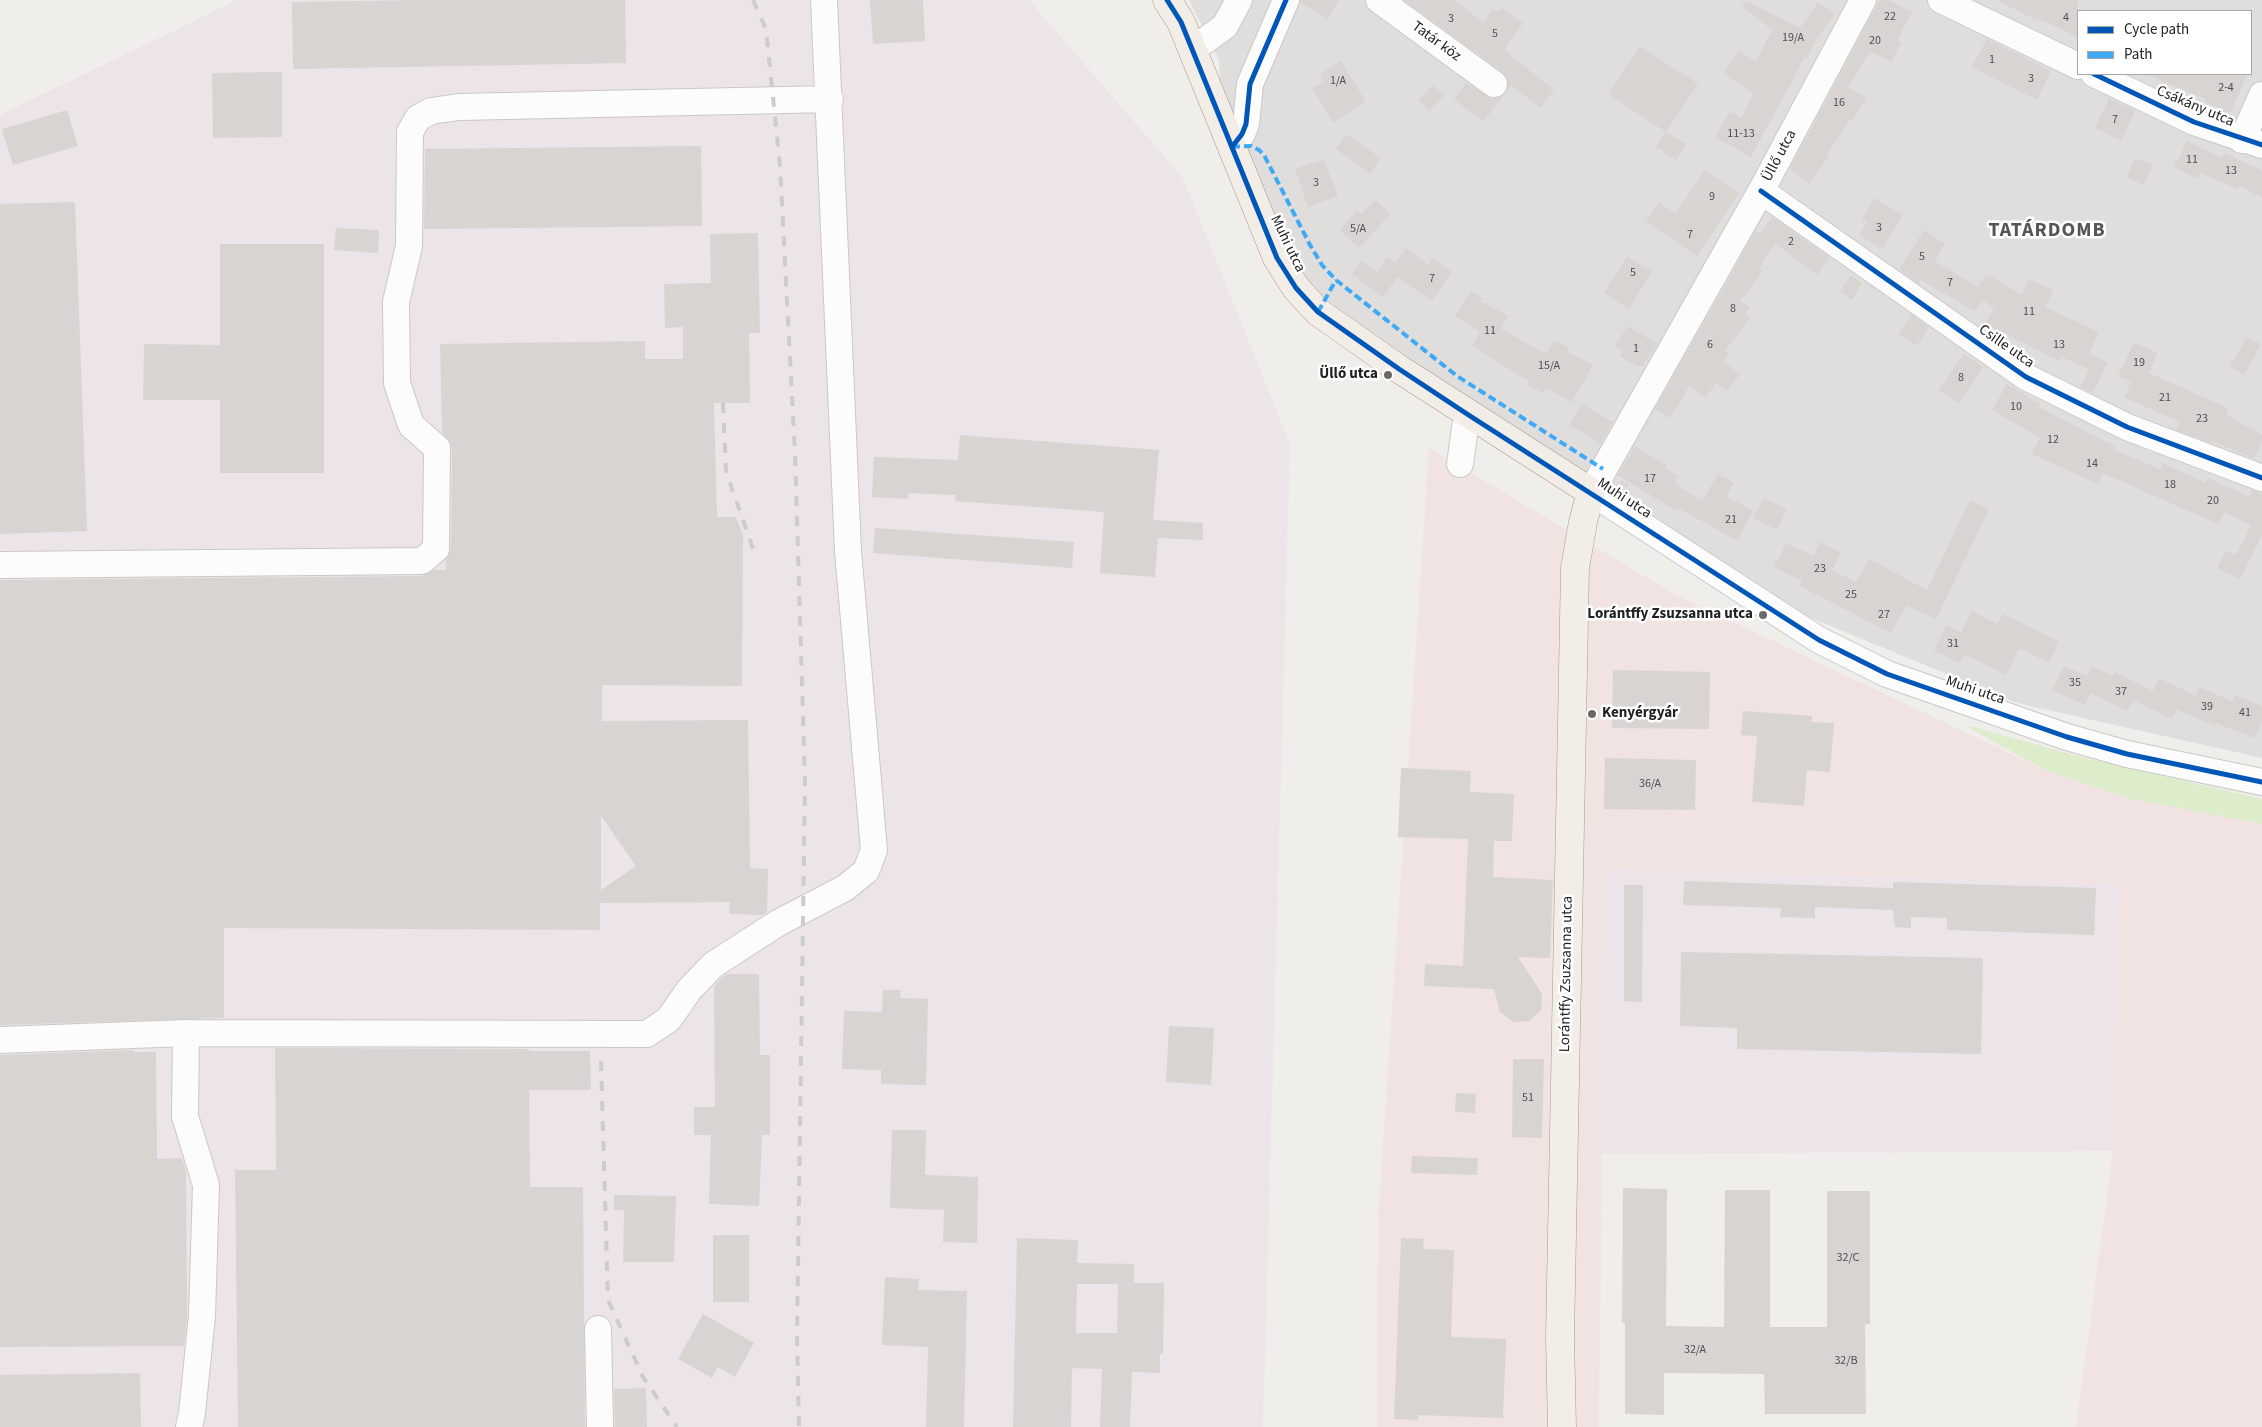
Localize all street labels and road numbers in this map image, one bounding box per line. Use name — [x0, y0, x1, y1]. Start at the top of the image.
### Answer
street label: Tatár köz — [1408, 18, 1464, 66]
street label: Csákány utca — [2153, 83, 2237, 131]
street label: Üllő utca — [1759, 127, 1801, 185]
street label: Muhi utca — [1265, 213, 1309, 275]
street label: Csille utca — [1975, 321, 2037, 373]
street label: Muhi utca — [1593, 475, 1655, 523]
street label: Muhi utca — [1943, 673, 2007, 709]
street label: Lorántffy Zsuzsanna utca — [1557, 896, 1577, 1052]

